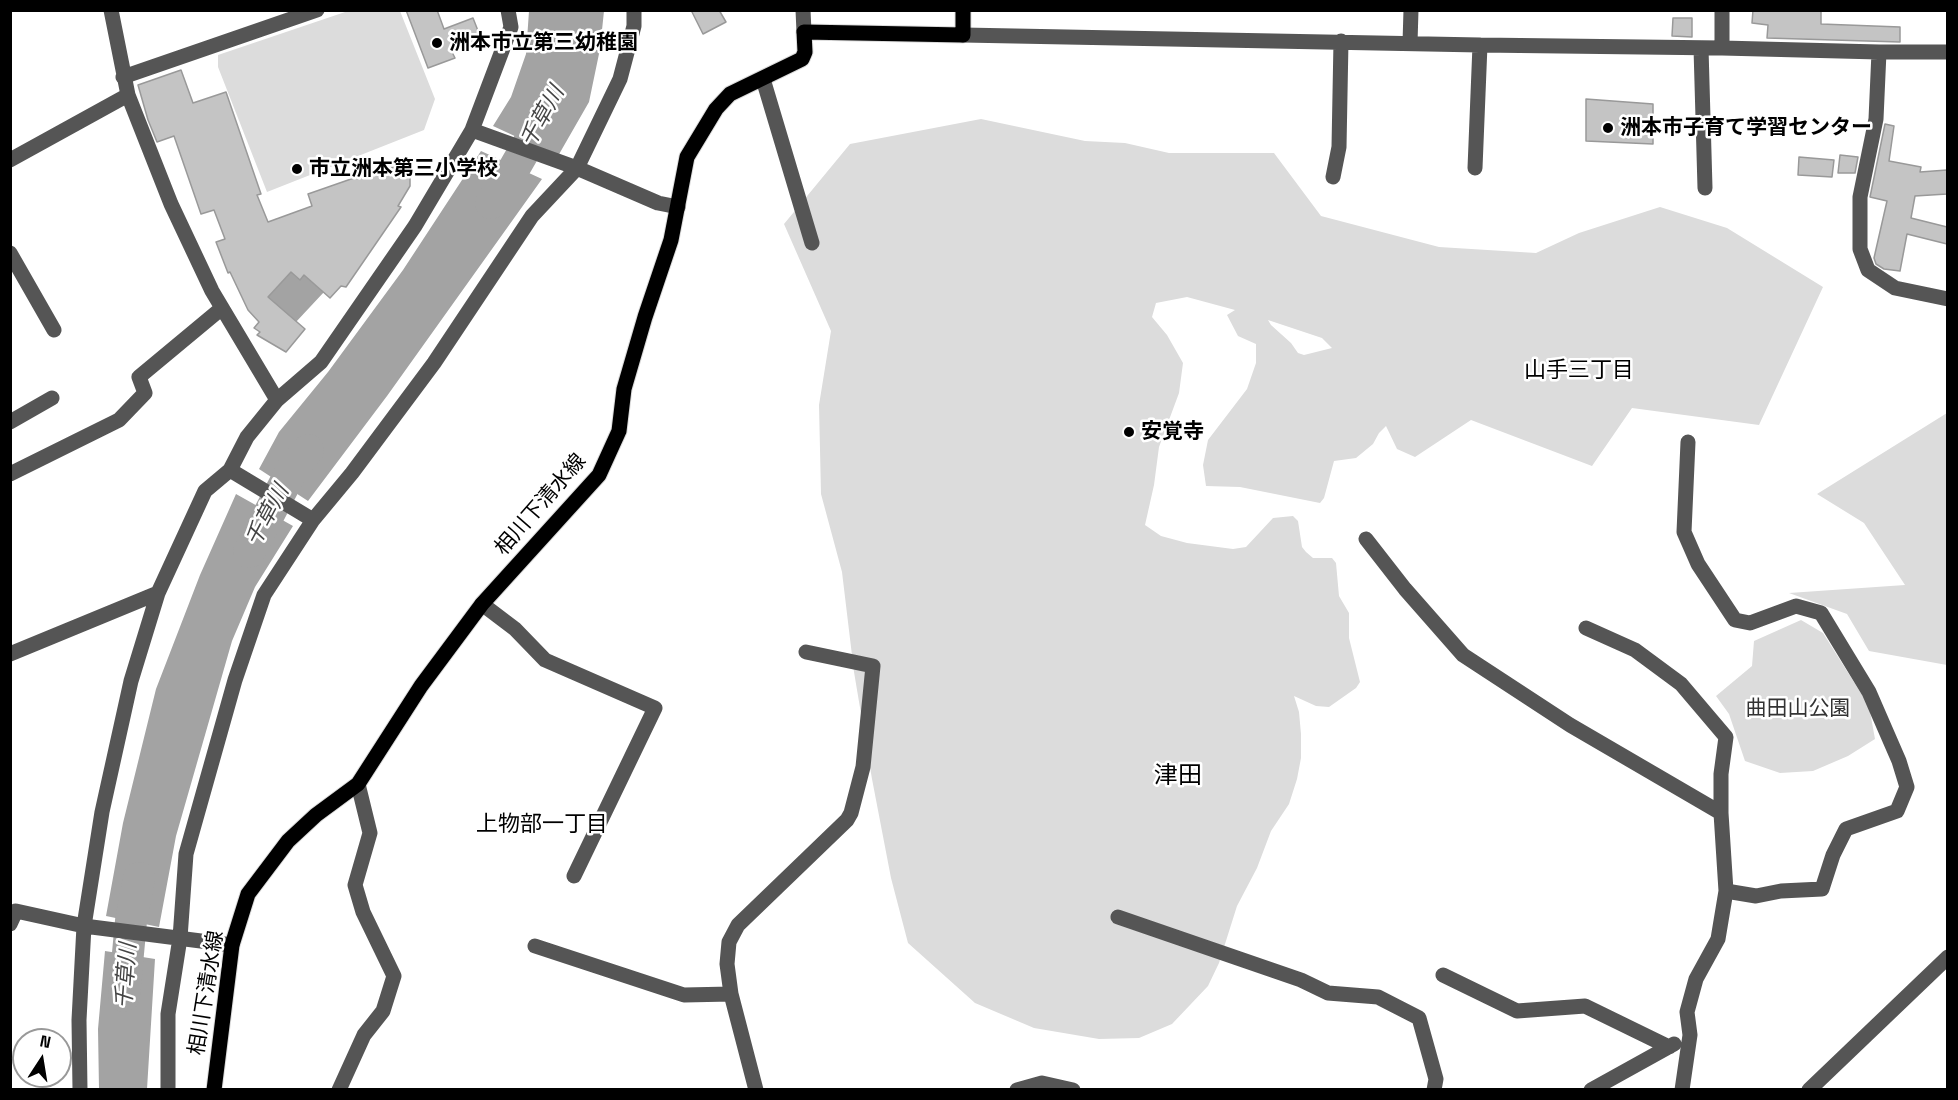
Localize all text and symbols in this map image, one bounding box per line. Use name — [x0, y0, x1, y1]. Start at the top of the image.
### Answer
place label: 洲本市立第三幼稚園 — [449, 30, 638, 56]
marker: 洲本市立第三幼稚園 — [430, 36, 444, 50]
water label: 千草川 — [515, 82, 571, 152]
place label: 洲本市子育て学習センター — [1620, 115, 1872, 141]
marker: 洲本市子育て学習センター — [1601, 121, 1615, 135]
place label: 市立洲本第三小学校 — [309, 156, 498, 182]
marker: 市立洲本第三小学校 — [290, 162, 304, 176]
district label: 山手三丁目 — [1524, 358, 1634, 384]
place label: 安覚寺 — [1141, 419, 1204, 445]
marker: 安覚寺 — [1122, 425, 1136, 439]
street label: 相川下清水線 — [490, 449, 592, 561]
water label: 千草川 — [241, 481, 295, 551]
park label: 曲田山公園 — [1746, 696, 1850, 722]
district label: 津田 — [1154, 762, 1202, 790]
district label: 上物部一丁目 — [476, 812, 608, 838]
street label: 相川下清水線 — [185, 929, 229, 1057]
water label: 千草川 — [112, 942, 142, 1010]
north arrow — [12, 1028, 72, 1088]
text: N — [38, 1030, 53, 1053]

